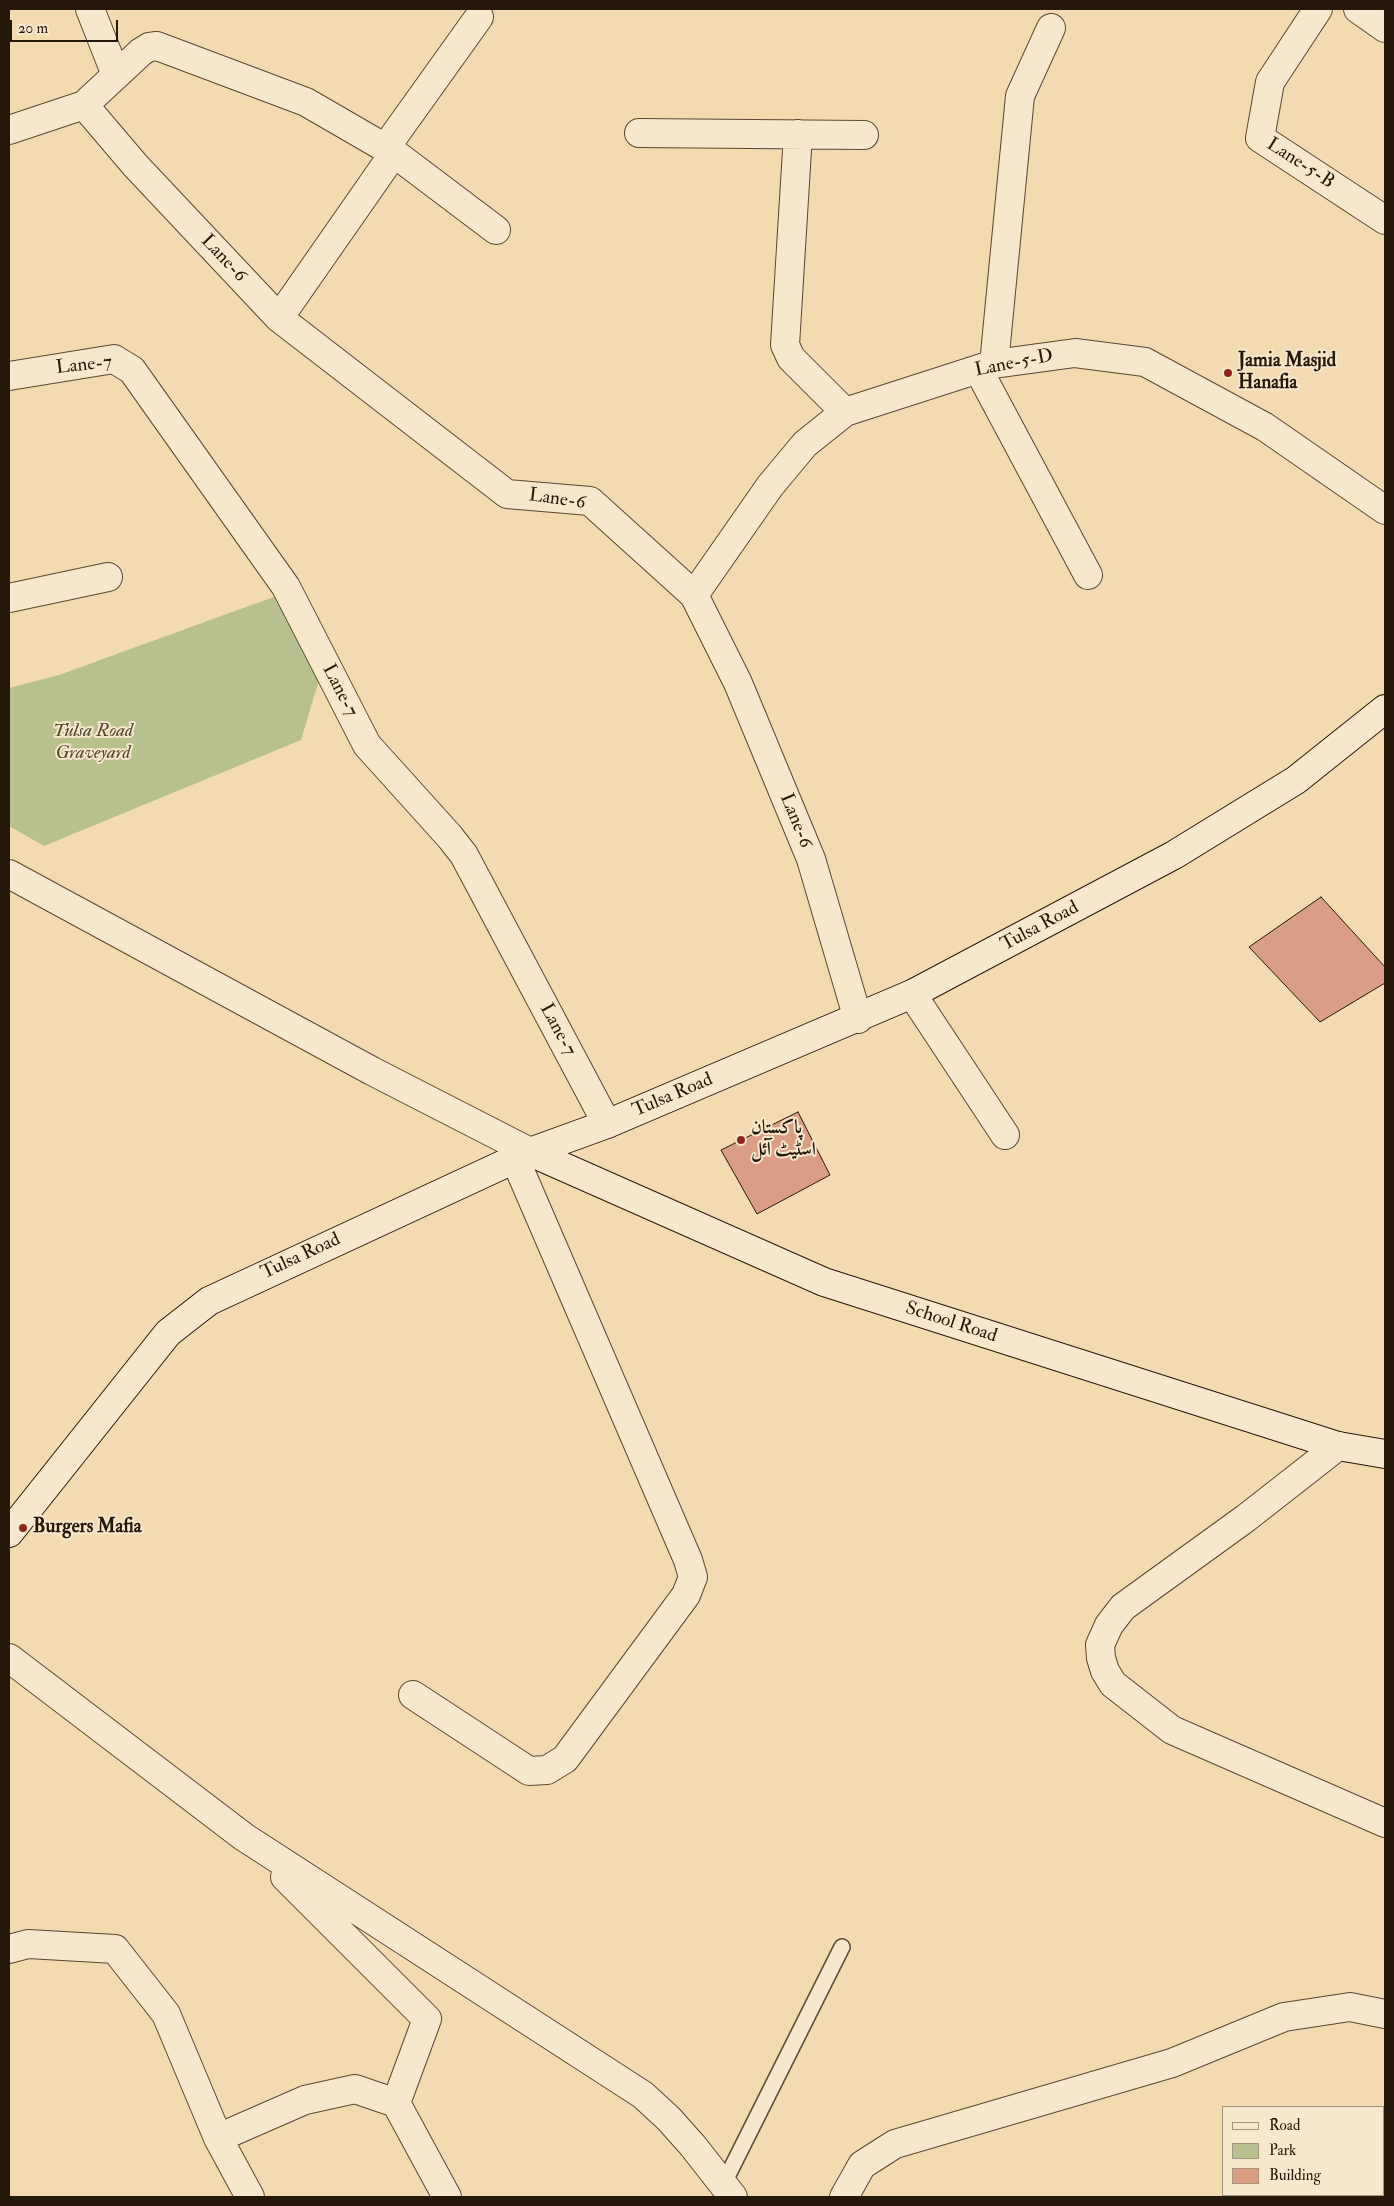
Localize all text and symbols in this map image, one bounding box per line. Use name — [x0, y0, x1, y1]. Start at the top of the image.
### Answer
scale bar — [12, 10, 120, 42]
text: 20 m — [18, 19, 48, 38]
street label: Lane-5-B — [1262, 134, 1338, 194]
street label: Lane-6 — [195, 230, 251, 288]
street label: Lane-5-D — [973, 345, 1055, 383]
place label: Jamia Masjid Hanafia — [1238, 351, 1336, 395]
street label: Lane-7 — [55, 352, 113, 380]
marker: Jamia Masjid Hanafia — [1222, 367, 1234, 379]
street label: Lane-6 — [527, 485, 587, 515]
street label: Lane-7 — [316, 661, 362, 721]
park label: Tulsa Road Graveyard — [53, 721, 133, 765]
street label: Lane-6 — [774, 790, 816, 852]
street label: Tulsa Road — [997, 897, 1083, 957]
street label: Lane-7 — [534, 1000, 580, 1060]
street label: Tulsa Road — [629, 1069, 717, 1123]
place label: پاکستان اسٹیٹ آئل — [751, 1118, 816, 1162]
marker: پاکستان اسٹیٹ آئل — [735, 1134, 747, 1146]
street label: Tulsa Road — [258, 1229, 344, 1285]
street label: School Road — [902, 1297, 1000, 1349]
place label: Burgers Mafia — [33, 1517, 142, 1539]
marker: Burgers Mafia — [17, 1522, 29, 1534]
legend — [1222, 2106, 1384, 2196]
text: Road — [1269, 2116, 1300, 2135]
text: Park — [1269, 2141, 1296, 2160]
text: Building — [1269, 2166, 1321, 2185]

